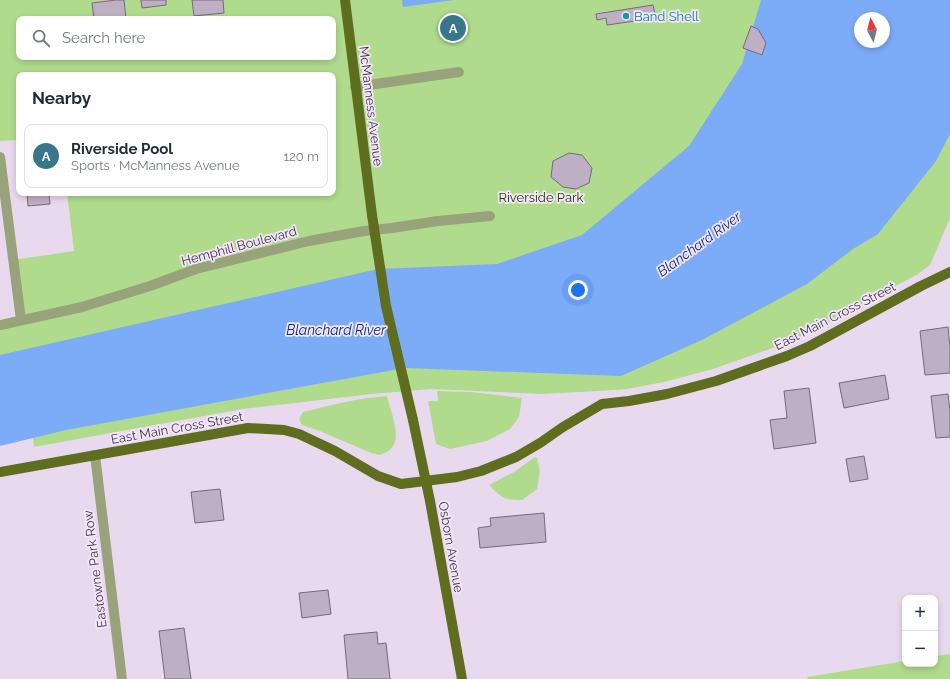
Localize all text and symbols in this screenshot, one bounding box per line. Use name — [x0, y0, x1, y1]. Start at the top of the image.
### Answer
place label: Band Shell — [634, 9, 699, 24]
marker: Band Shell — [621, 11, 631, 21]
north arrow — [854, 12, 890, 48]
pin: A — [440, 13, 466, 43]
search box — [16, 16, 336, 60]
icon: search — [30, 27, 52, 49]
text: Search here — [62, 29, 145, 47]
street label: McManness Avenue — [356, 45, 386, 167]
text: Nearby — [32, 88, 91, 108]
text: Riverside Pool — [71, 140, 173, 158]
text: A — [42, 149, 50, 164]
text: 120 m — [283, 149, 319, 164]
text: Sports · McManness Avenue — [71, 158, 240, 173]
park label: Riverside Park — [499, 190, 584, 205]
water label: Blanchard River — [654, 208, 745, 280]
street label: Hemphill Boulevard — [180, 223, 298, 269]
street label: East Main Cross Street — [772, 279, 899, 353]
your location — [568, 280, 588, 300]
water label: Blanchard River — [286, 322, 387, 338]
street label: East Main Cross Street — [110, 409, 245, 447]
street label: Osborn Avenue — [436, 500, 466, 594]
street label: Eastowne Park Row — [80, 509, 110, 629]
map controls — [902, 595, 938, 667]
button: + — [902, 595, 938, 631]
button: − — [902, 631, 938, 667]

